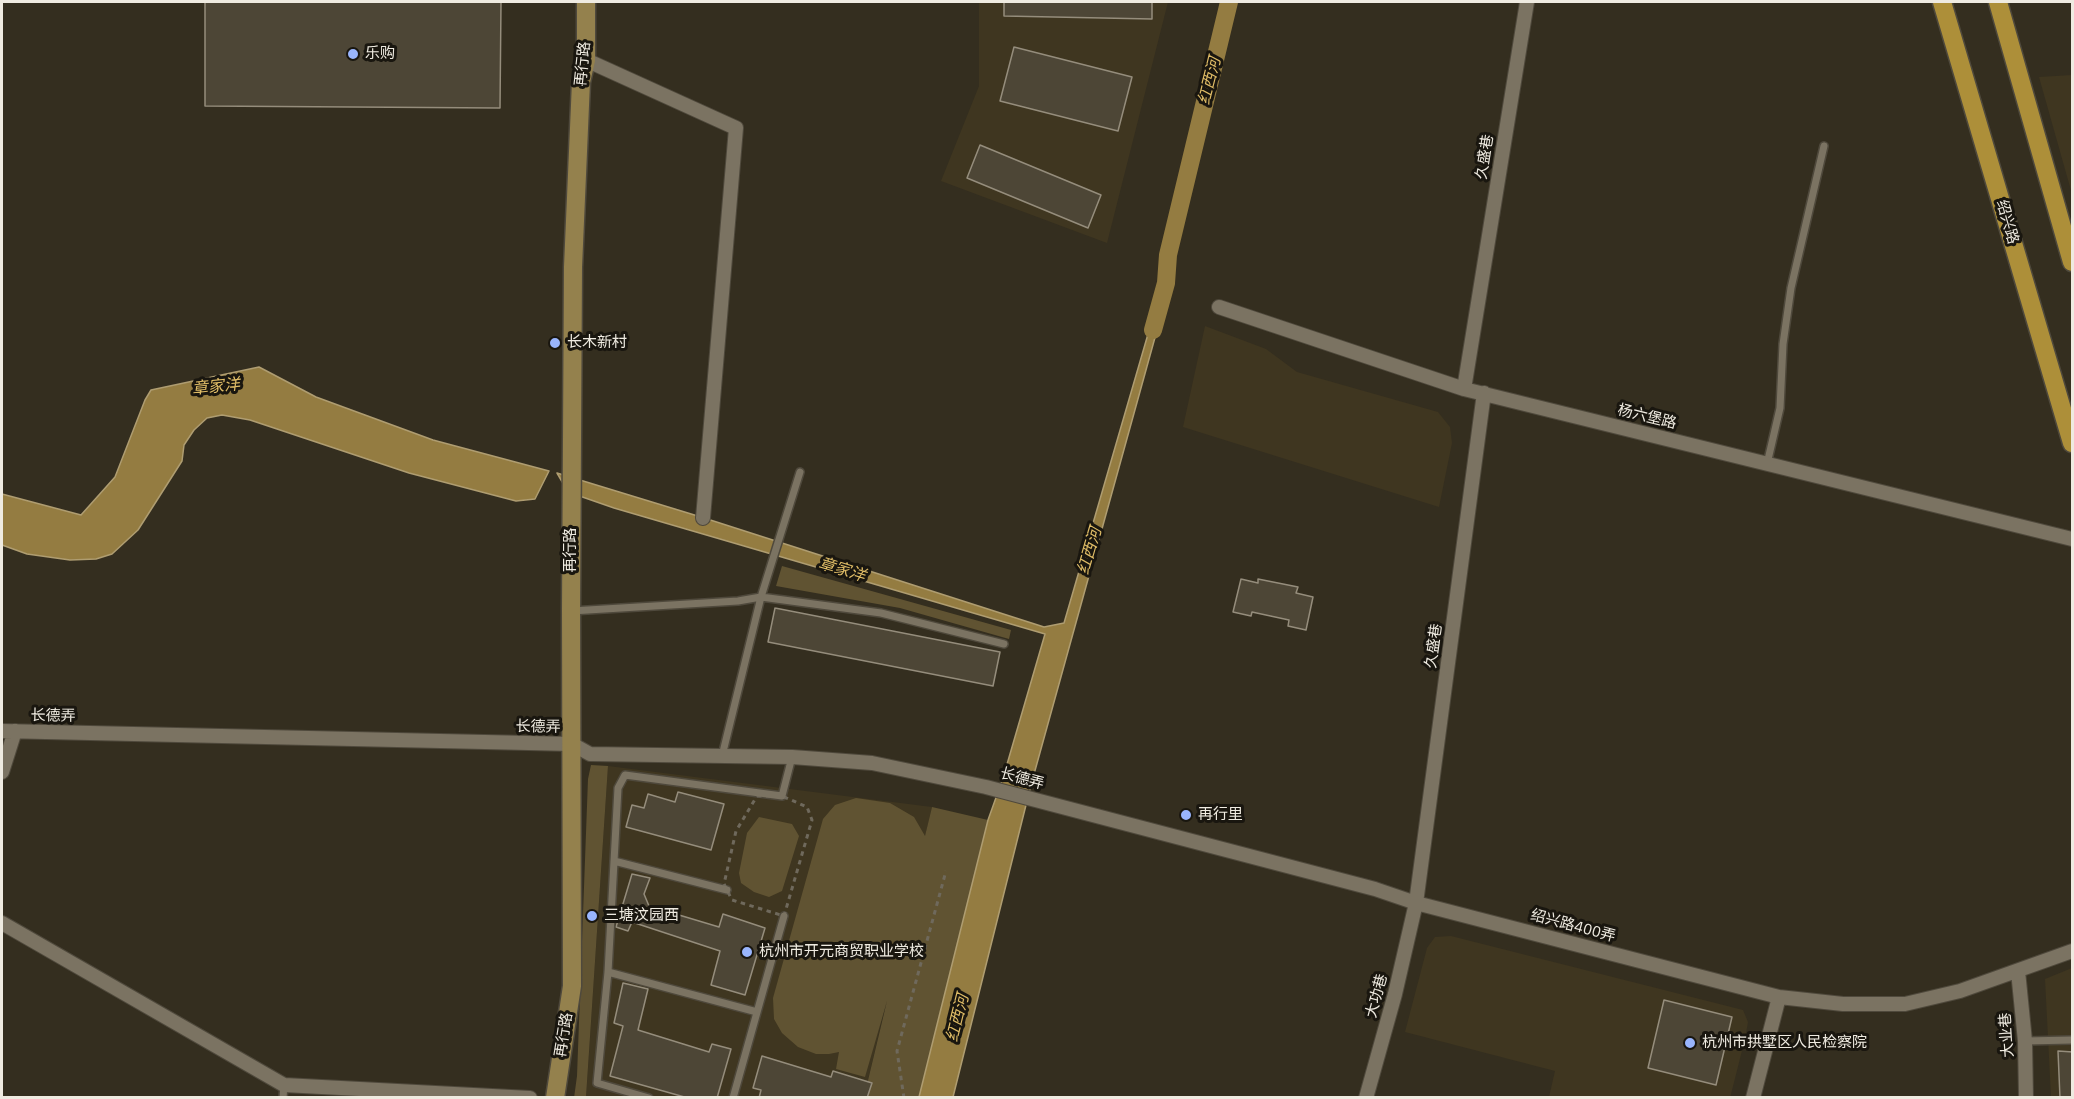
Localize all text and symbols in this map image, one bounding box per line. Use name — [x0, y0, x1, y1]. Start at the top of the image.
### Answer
street label: 再行路 — [572, 41, 594, 87]
place label: 乐购 — [365, 45, 395, 63]
marker: 乐购 — [346, 47, 360, 61]
water label: 红西河 — [1195, 55, 1225, 107]
street label: 久盛巷 — [1473, 133, 1497, 181]
street label: 绍兴路 — [1992, 198, 2022, 246]
place label: 长木新村 — [567, 334, 627, 352]
marker: 长木新村 — [548, 336, 562, 350]
water label: 章家洋 — [191, 375, 241, 399]
street label: 杨六堡路 — [1616, 401, 1678, 433]
water label: 红西河 — [1074, 525, 1106, 577]
street label: 再行路 — [562, 528, 580, 572]
water label: 章家洋 — [816, 554, 868, 586]
street label: 久盛巷 — [1422, 622, 1446, 670]
street label: 长德弄 — [30, 707, 76, 725]
street label: 长德弄 — [515, 718, 561, 736]
street label: 长德弄 — [998, 764, 1046, 794]
place label: 再行里 — [1198, 806, 1243, 824]
marker: 再行里 — [1179, 808, 1193, 822]
street label: 绍兴路400弄 — [1529, 906, 1617, 946]
place label: 三塘汶园西 — [604, 907, 679, 925]
marker: 三塘汶园西 — [585, 909, 599, 923]
place label: 杭州市开元商贸职业学校 — [759, 943, 924, 961]
marker: 杭州市开元商贸职业学校 — [740, 945, 754, 959]
street label: 大功巷 — [1362, 972, 1392, 1020]
water label: 红西河 — [943, 992, 973, 1044]
street label: 再行路 — [552, 1011, 576, 1059]
street label: 大业巷 — [1996, 1012, 2018, 1058]
place label: 杭州市拱墅区人民检察院 — [1702, 1034, 1867, 1052]
marker: 杭州市拱墅区人民检察院 — [1683, 1036, 1697, 1050]

